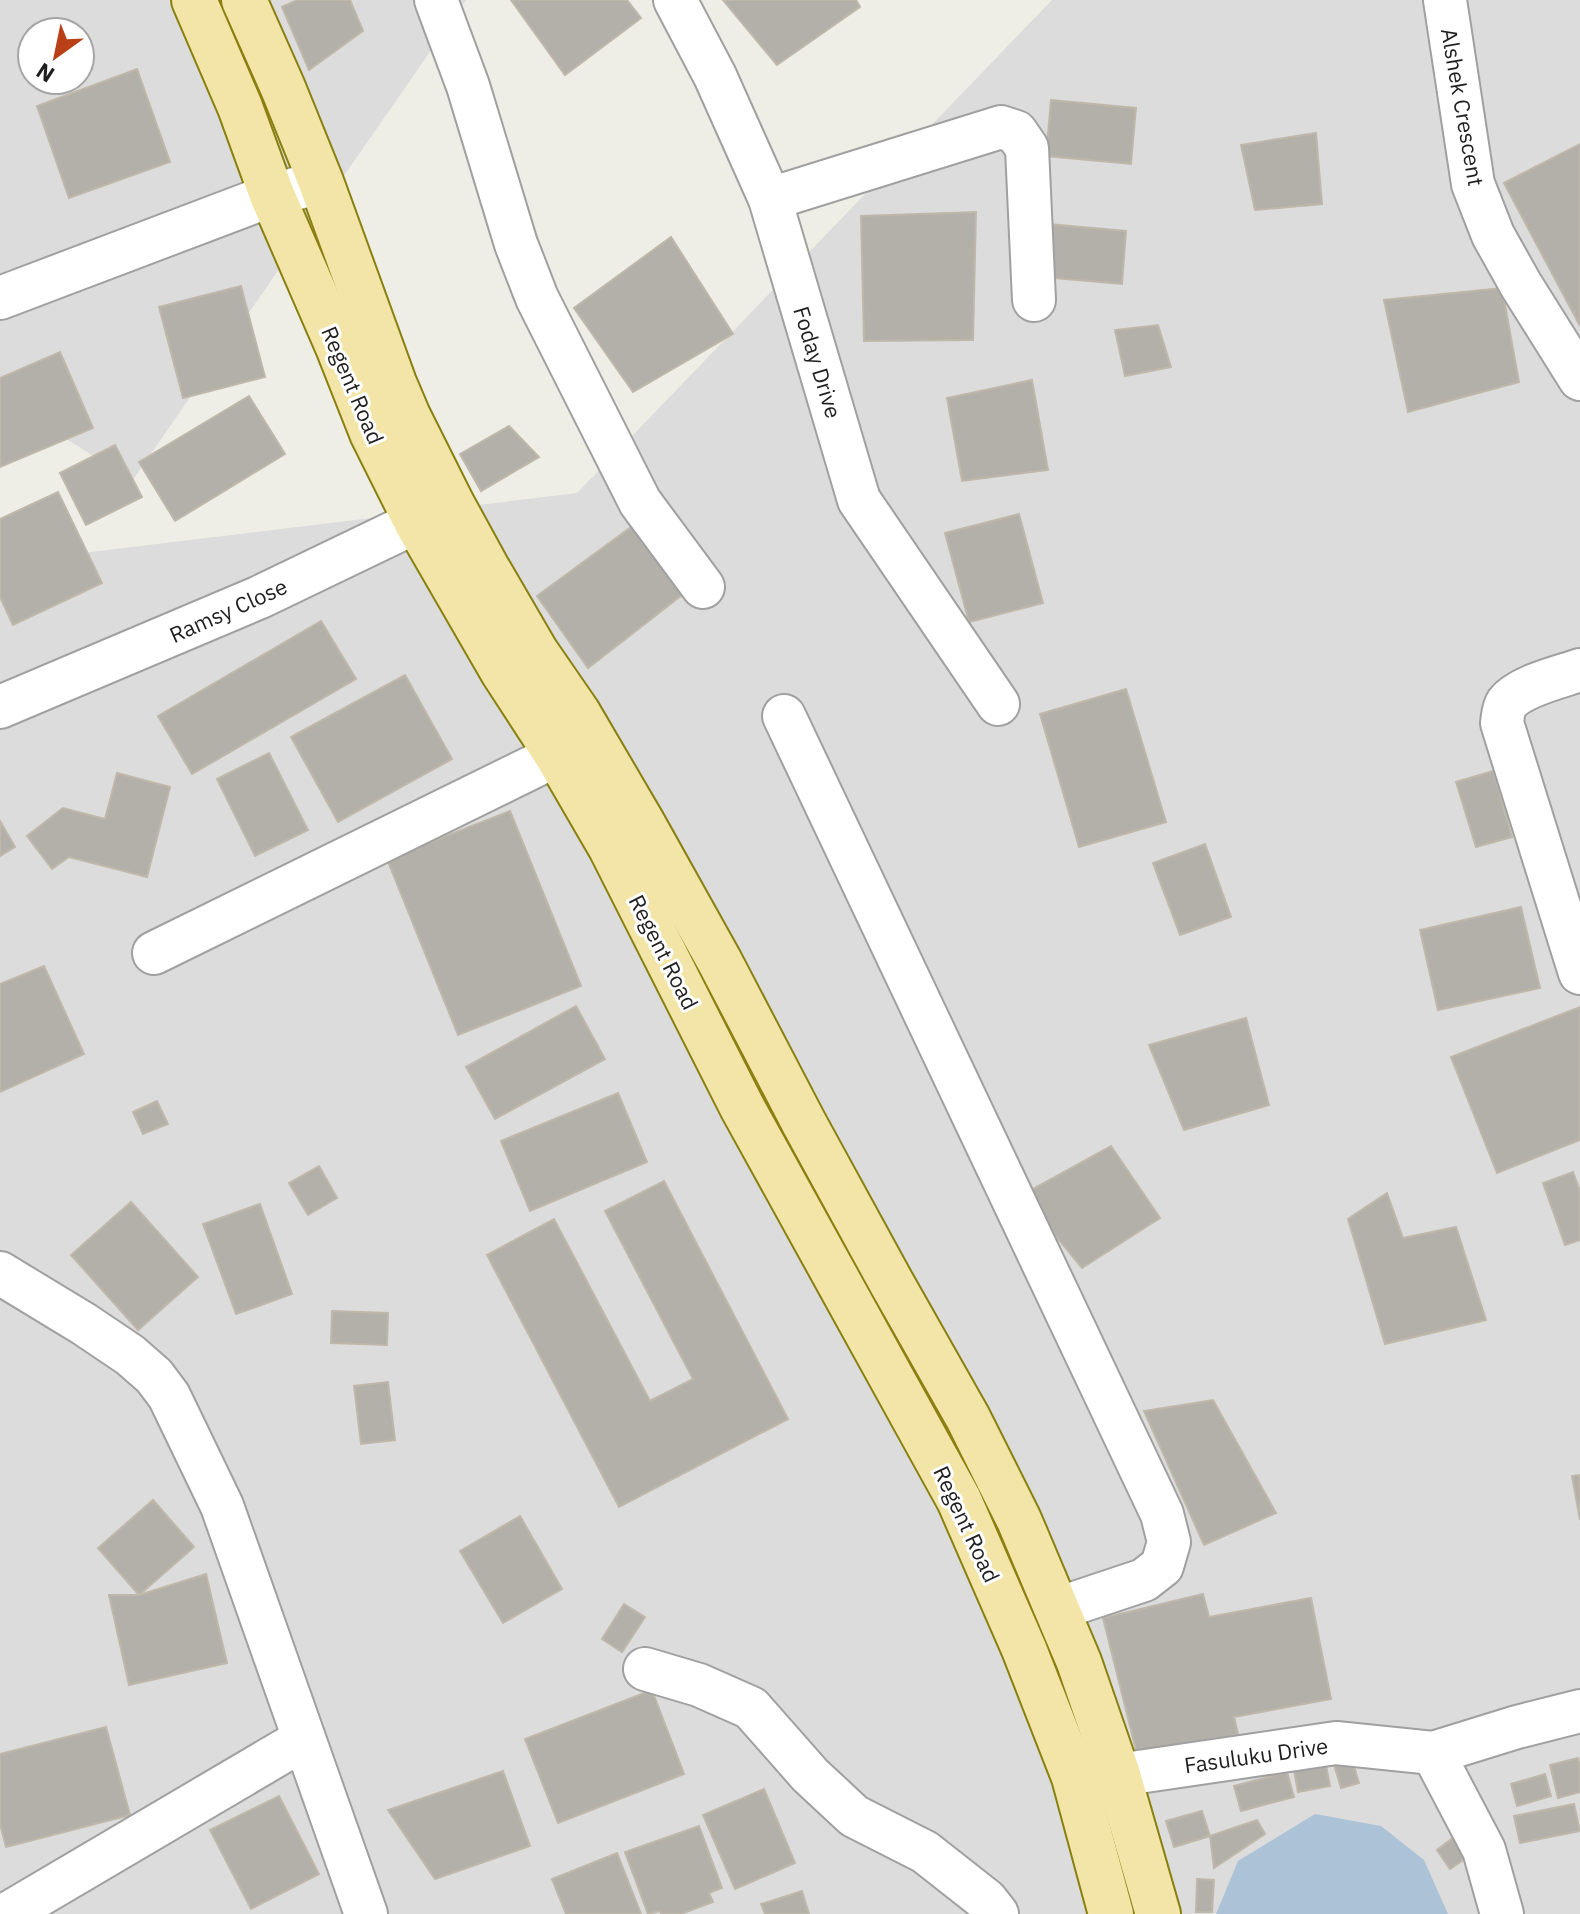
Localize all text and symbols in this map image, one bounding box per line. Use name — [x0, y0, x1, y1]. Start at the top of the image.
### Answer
north arrow — [16, 16, 96, 96]
street label: Alshek Crescent — [1435, 26, 1491, 188]
text: N — [30, 57, 59, 90]
street label: Foday Drive — [787, 302, 849, 422]
street label: Regent Road — [315, 322, 391, 448]
street label: Ramsy Close — [165, 571, 291, 649]
street label: Regent Road — [623, 890, 705, 1014]
street label: Regent Road — [927, 1461, 1007, 1587]
street label: Fasuluku Drive — [1182, 1731, 1330, 1779]

